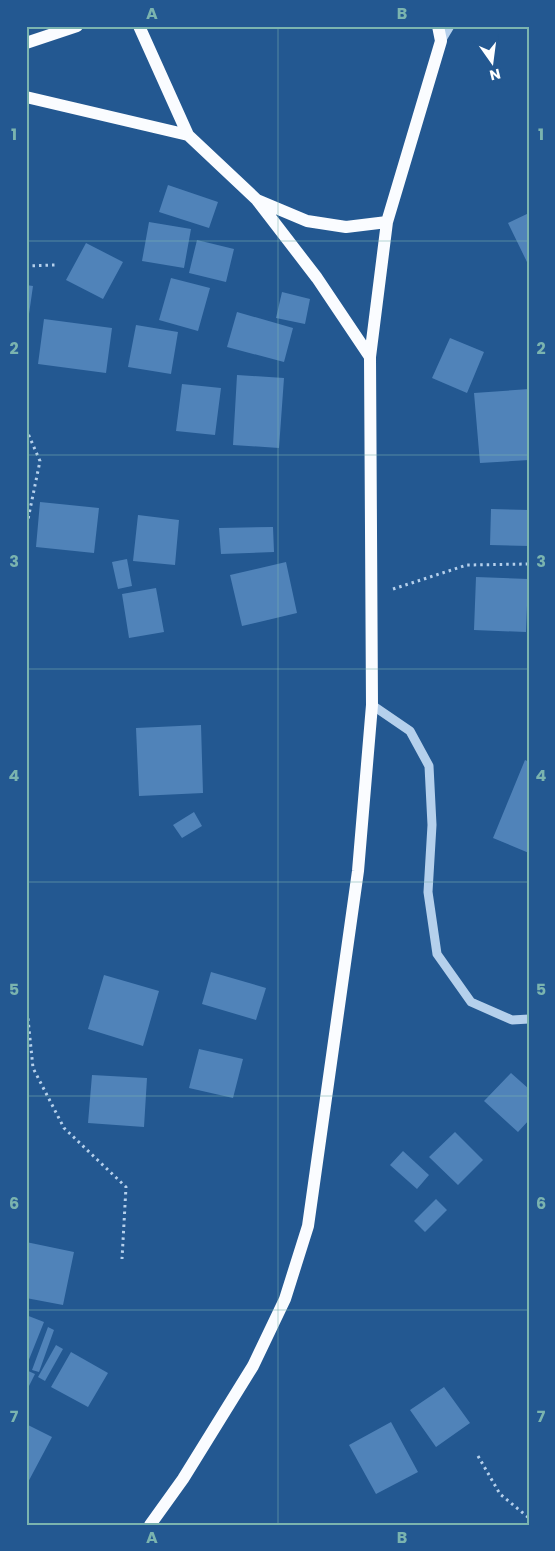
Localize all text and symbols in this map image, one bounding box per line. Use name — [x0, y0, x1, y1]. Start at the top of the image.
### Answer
text: A — [146, 2, 158, 25]
text: B — [397, 2, 407, 25]
north arrow — [468, 38, 518, 88]
text: N — [488, 64, 503, 86]
text: 1 — [11, 123, 17, 146]
text: 1 — [538, 123, 544, 146]
text: 2 — [9, 337, 19, 360]
text: 2 — [536, 337, 546, 360]
text: 3 — [9, 550, 19, 573]
text: 3 — [536, 550, 546, 573]
text: 4 — [9, 764, 20, 787]
text: 4 — [536, 764, 547, 787]
text: 5 — [9, 978, 19, 1001]
text: 5 — [536, 978, 546, 1001]
text: 6 — [9, 1192, 19, 1215]
text: 6 — [536, 1192, 546, 1215]
text: 7 — [10, 1405, 19, 1428]
text: 7 — [537, 1405, 546, 1428]
text: A — [146, 1526, 158, 1549]
text: B — [397, 1526, 407, 1549]

